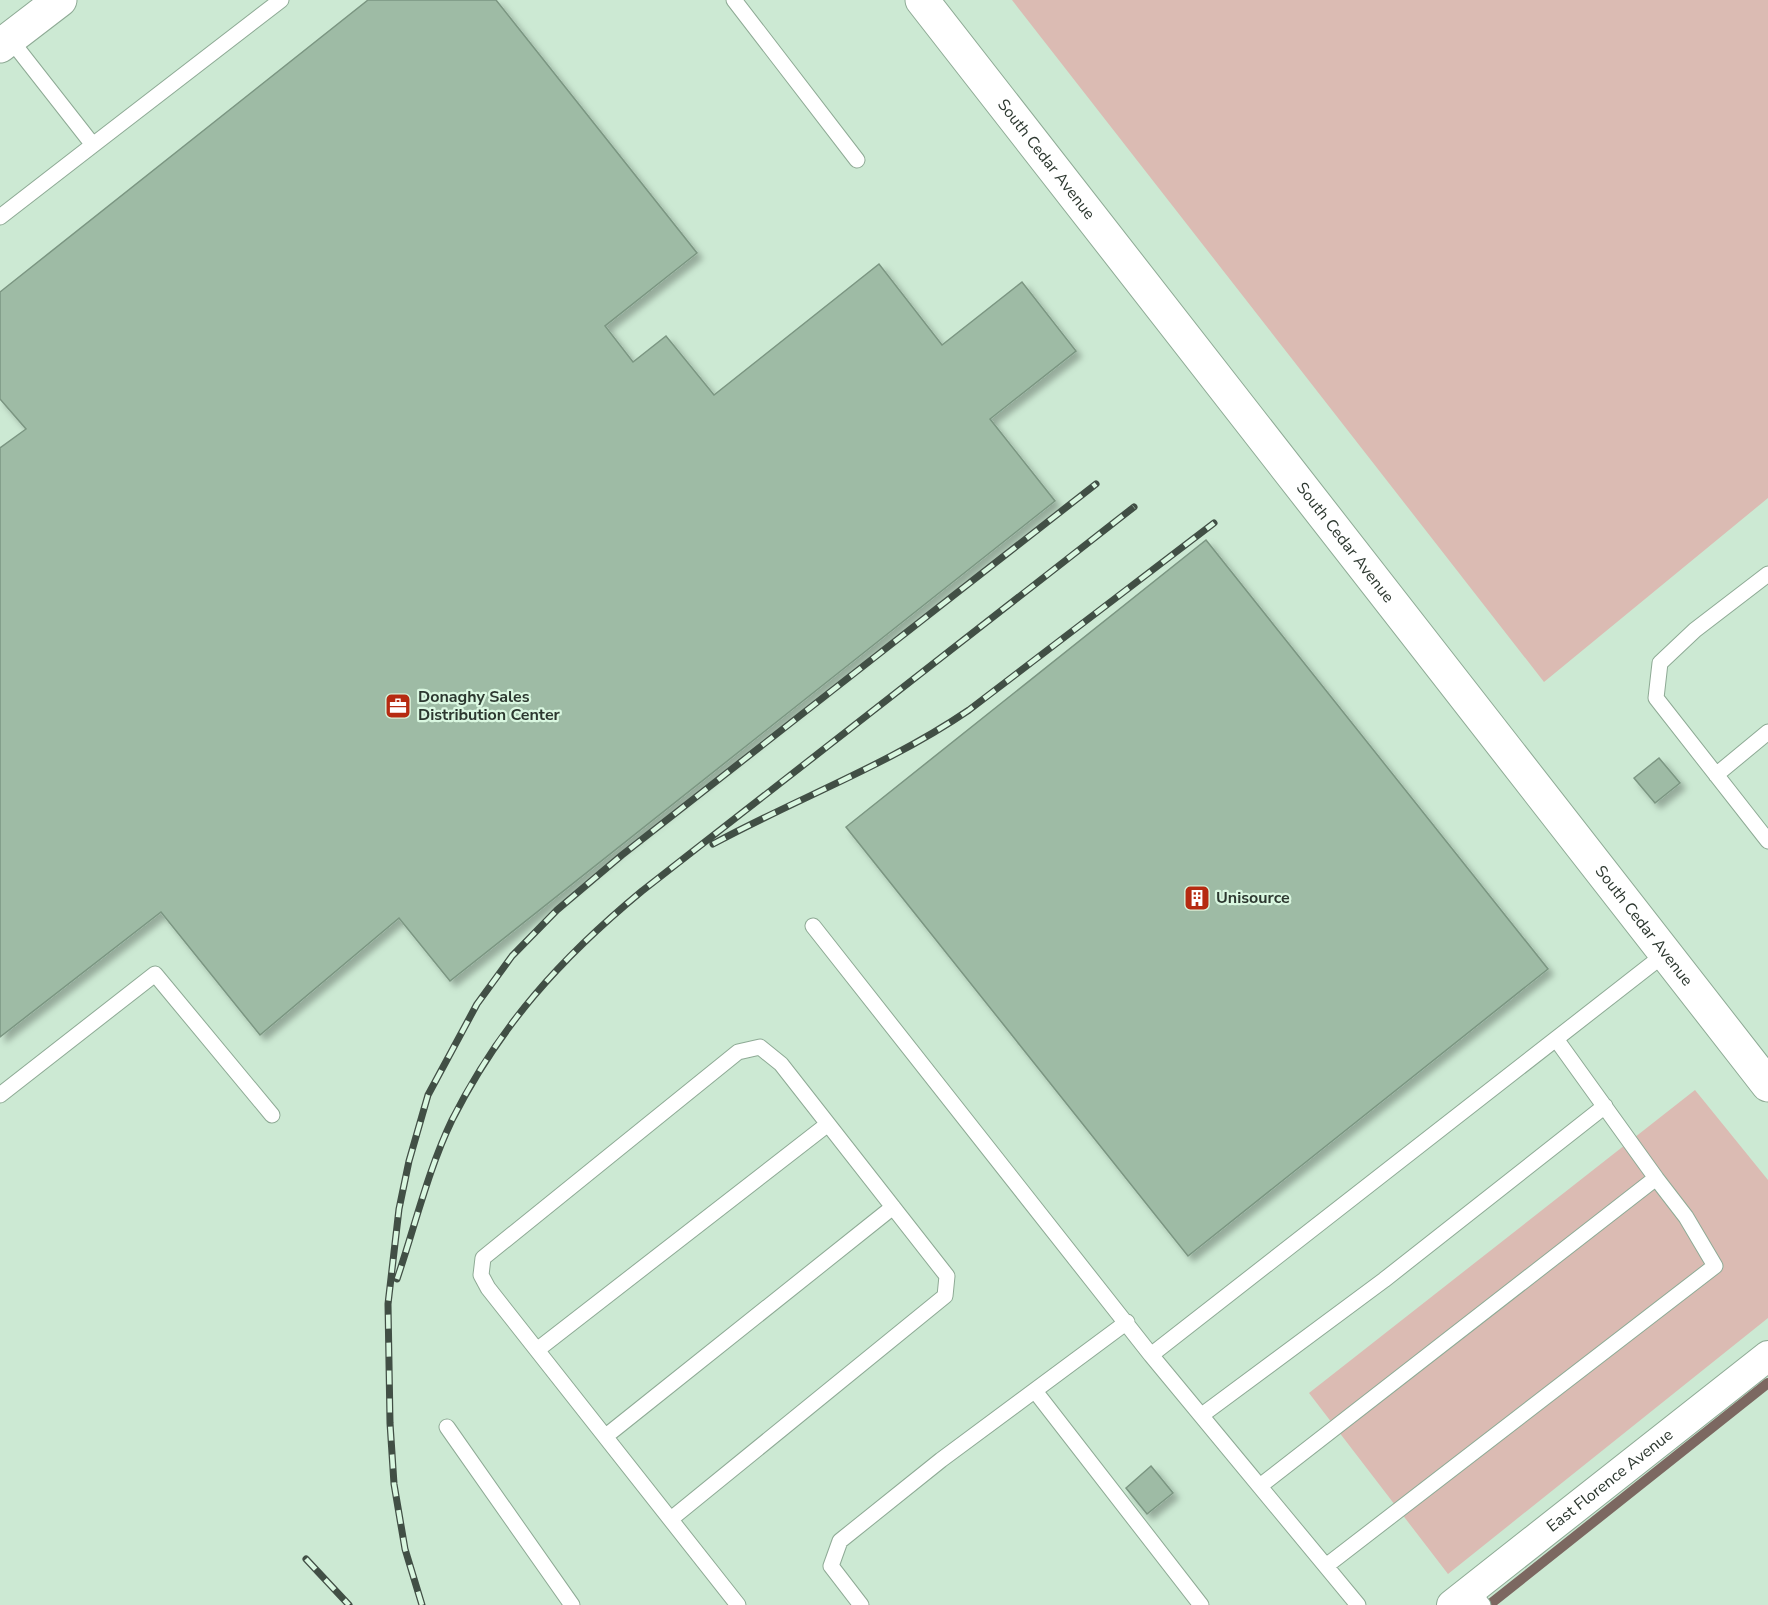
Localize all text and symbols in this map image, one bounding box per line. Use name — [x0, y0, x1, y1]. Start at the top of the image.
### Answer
street label: South Cedar Avenue — [992, 94, 1100, 224]
street label: South Cedar Avenue — [1291, 478, 1399, 607]
place label: Donaghy Sales Distribution Center — [418, 686, 561, 726]
office icon: Donaghy Sales Distribution Center — [383, 691, 413, 721]
street label: South Cedar Avenue — [1590, 861, 1698, 991]
building icon: Unisource — [1182, 883, 1212, 913]
place label: Unisource — [1216, 887, 1290, 909]
street label: East Florence Avenue — [1542, 1424, 1678, 1537]

